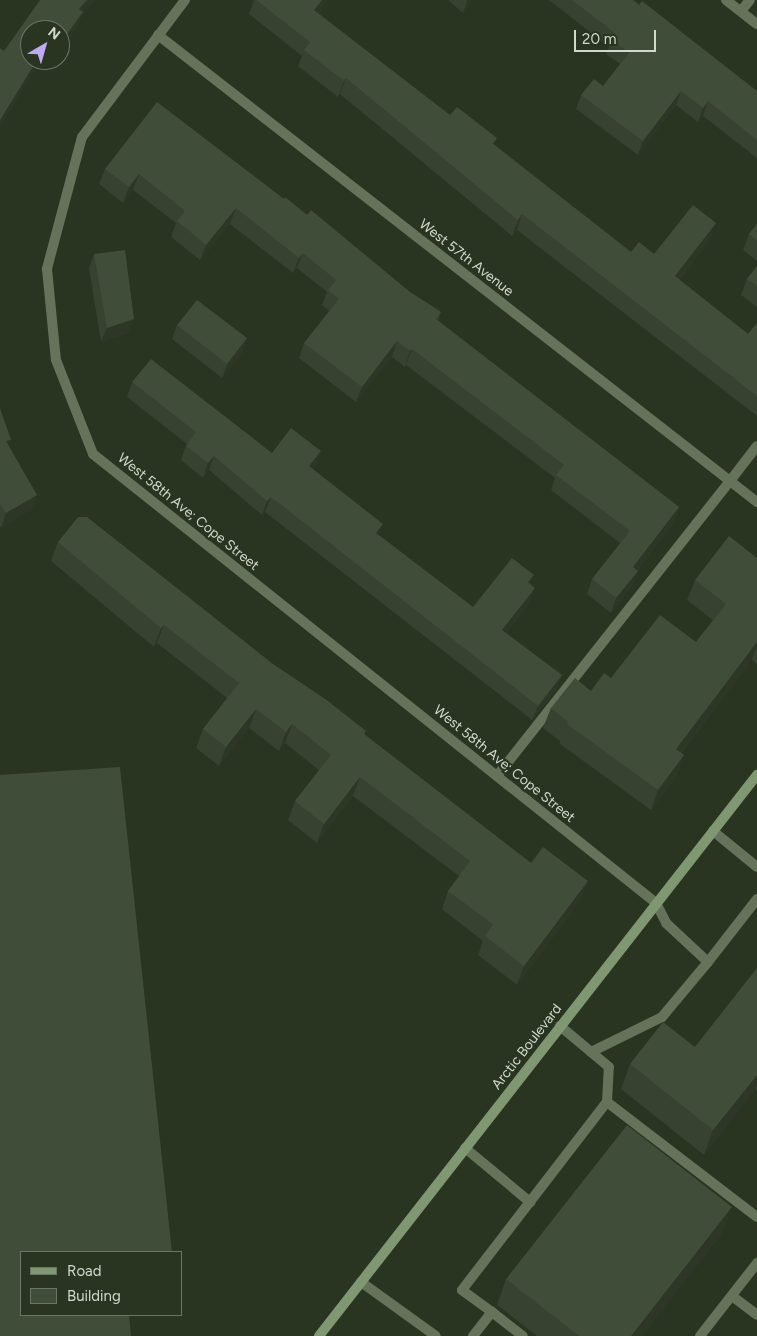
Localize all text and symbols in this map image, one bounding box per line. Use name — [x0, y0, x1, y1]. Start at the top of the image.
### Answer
north arrow — [20, 20, 70, 70]
scale bar — [577, 20, 660, 52]
text: N — [44, 24, 63, 44]
text: 20 m — [582, 30, 616, 48]
street label: West 57th Avenue — [415, 216, 517, 300]
street label: West 58th Ave; Cope Street — [114, 450, 262, 574]
street label: West 58th Ave; Cope Street — [430, 702, 578, 826]
street label: Arctic Boulevard — [488, 1001, 566, 1093]
legend — [20, 1251, 182, 1316]
text: Road — [67, 1262, 102, 1280]
text: Building — [67, 1287, 121, 1305]

